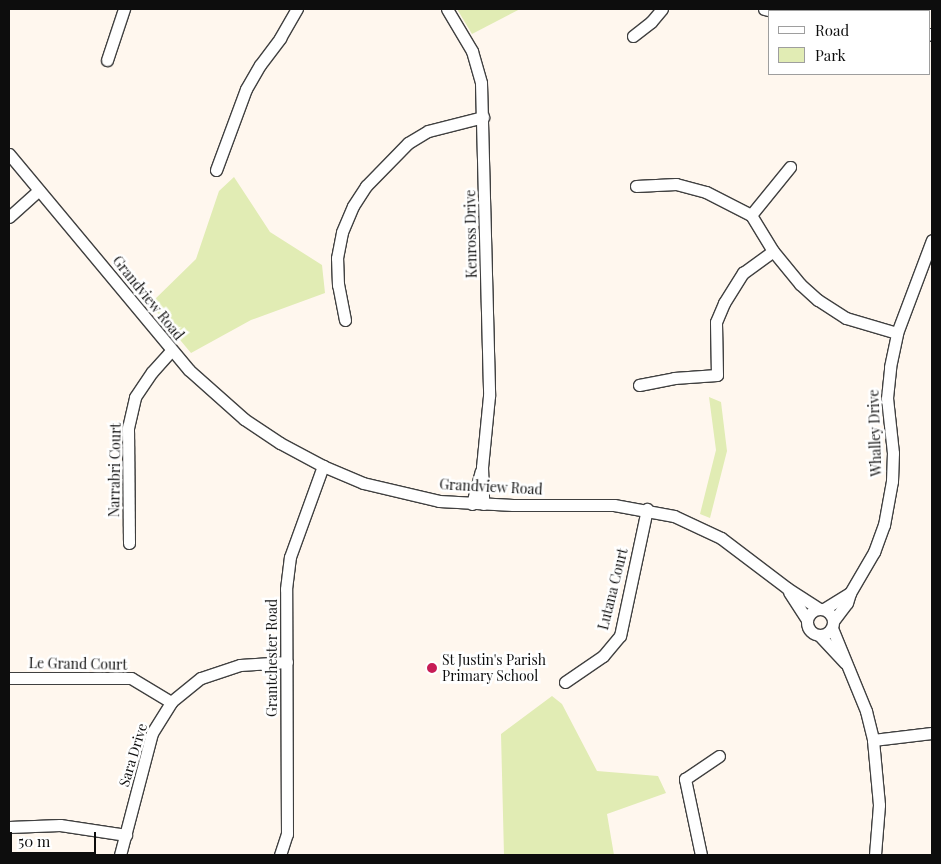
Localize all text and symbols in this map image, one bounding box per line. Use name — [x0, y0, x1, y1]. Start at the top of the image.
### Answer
legend — [768, 10, 931, 75]
text: Road — [815, 20, 849, 40]
text: Park — [815, 45, 846, 65]
street label: Kenross Drive — [462, 190, 480, 278]
street label: Grandview Road — [109, 252, 187, 344]
street label: Whalley Drive — [865, 389, 885, 477]
street label: Narrabri Court — [106, 423, 124, 517]
street label: Grandview Road — [439, 476, 543, 498]
street label: Lutana Court — [595, 546, 631, 632]
street label: Grantchester Road — [264, 599, 280, 717]
place label: St Justin's Parish Primary School — [442, 652, 546, 684]
street label: Le Grand Court — [29, 655, 127, 673]
marker: St Justin's Parish Primary School — [426, 662, 438, 674]
street label: Sara Drive — [115, 721, 151, 789]
scale bar — [12, 822, 99, 854]
text: 50 m — [18, 831, 50, 851]

